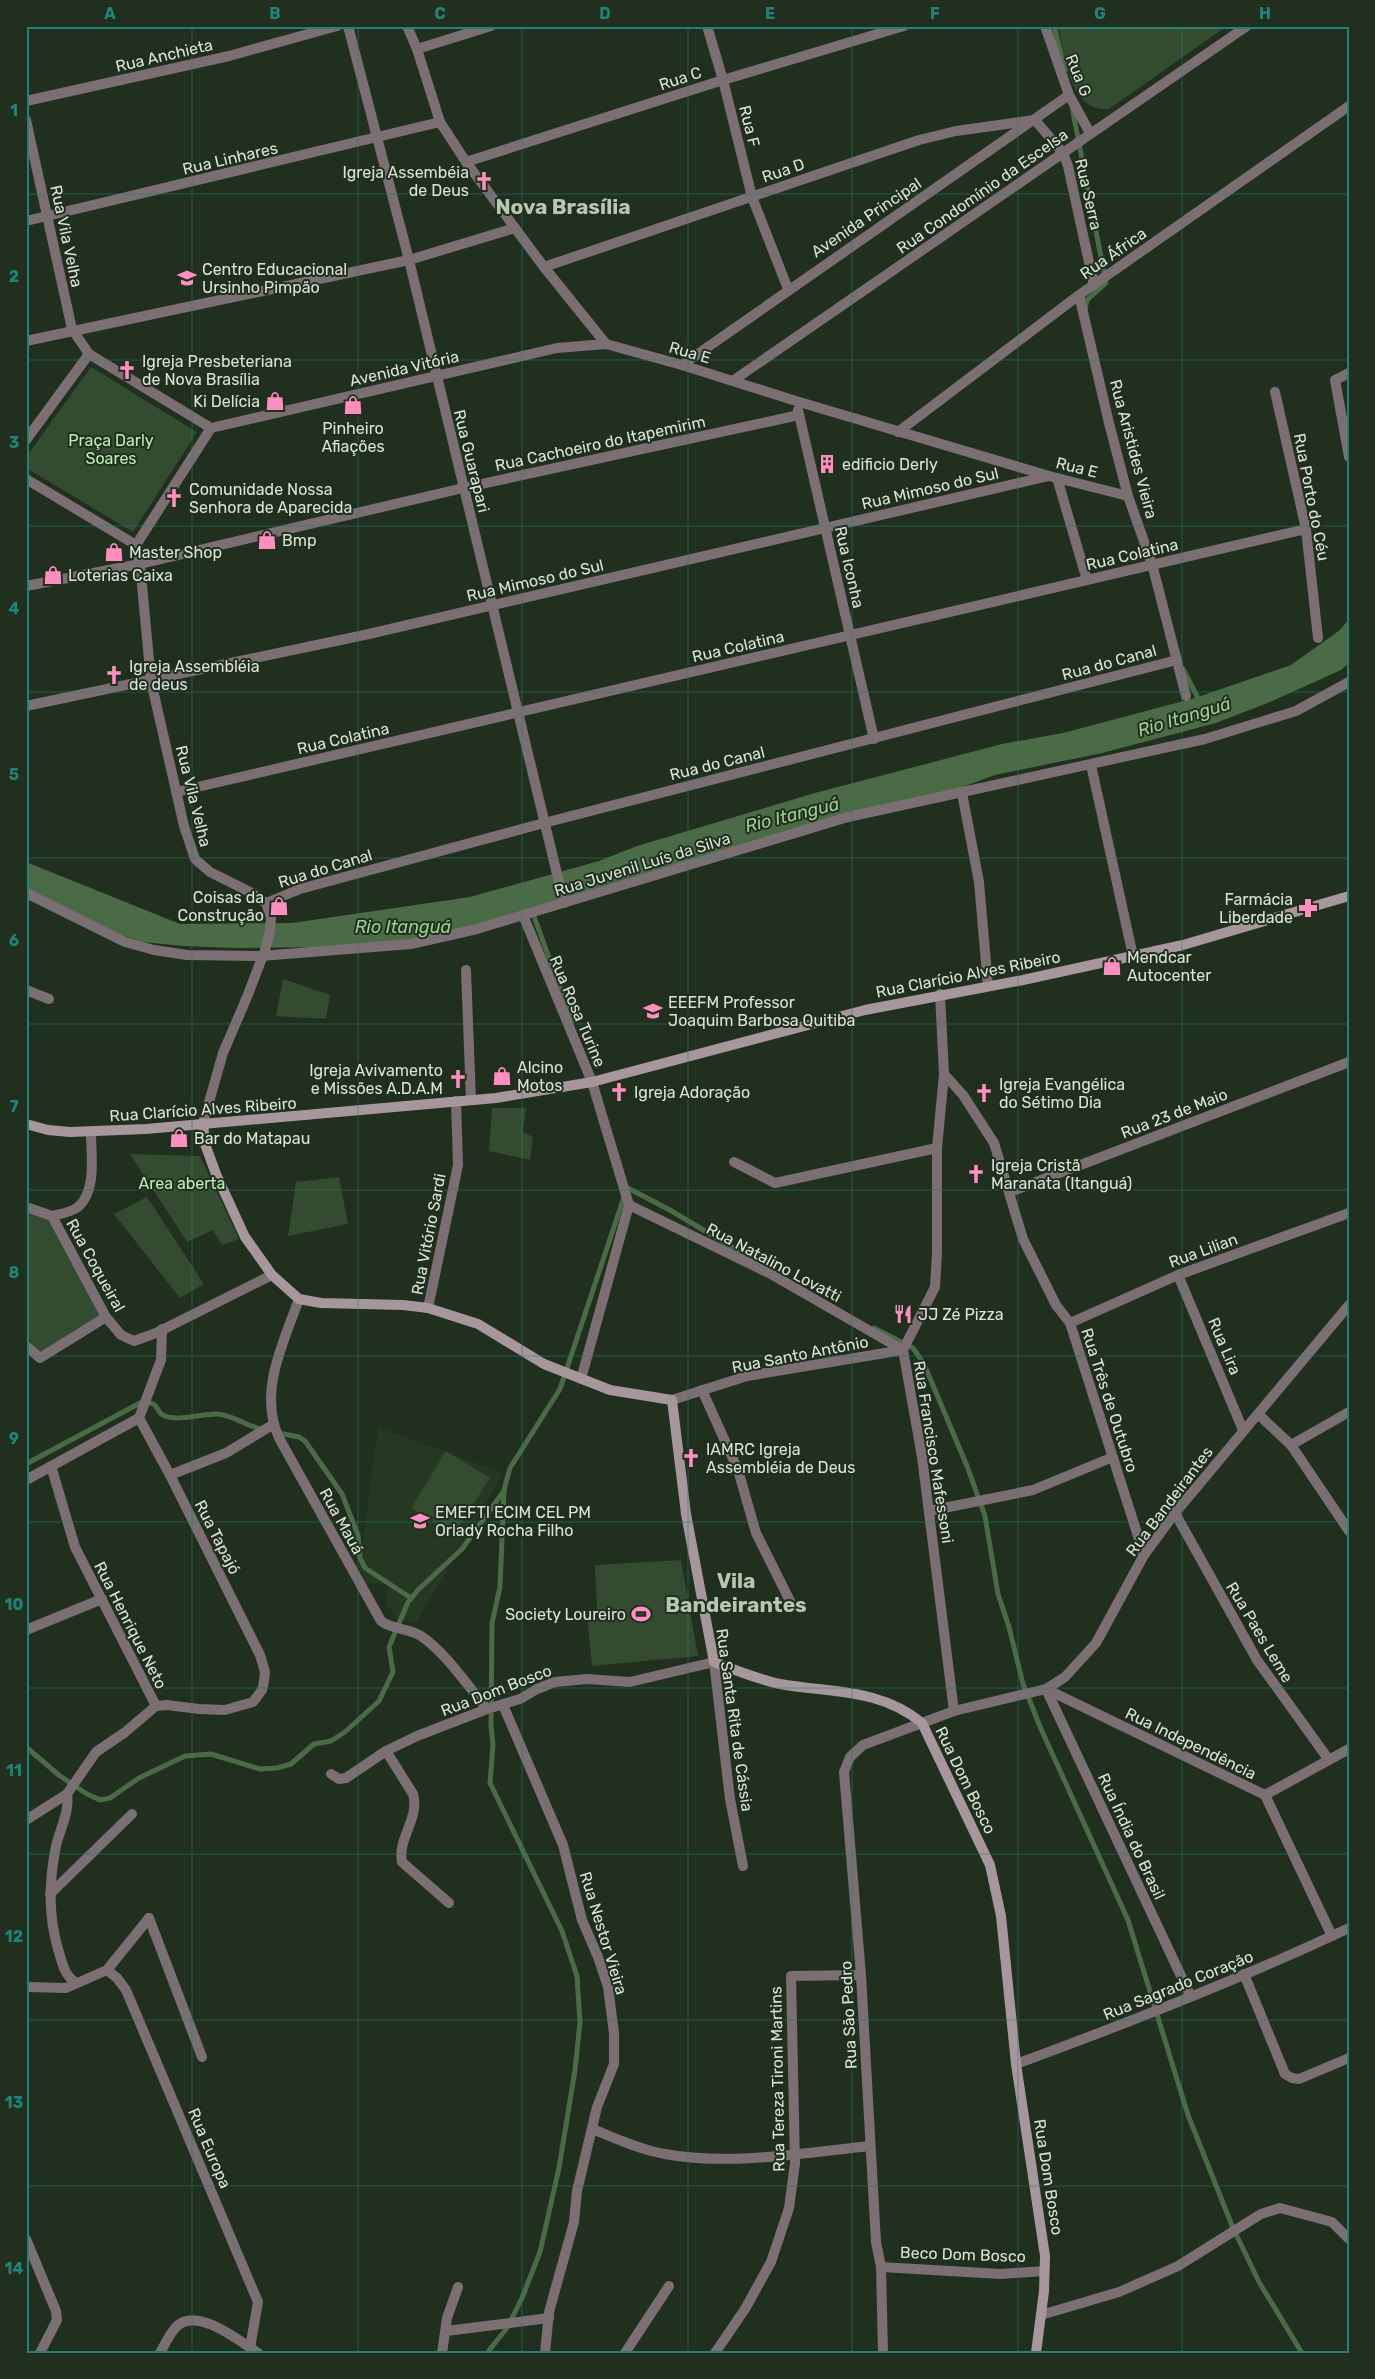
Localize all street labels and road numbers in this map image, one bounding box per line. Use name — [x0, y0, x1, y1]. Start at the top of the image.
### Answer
street label: Rua Anchieta — [114, 35, 215, 76]
street label: Rua G — [1062, 51, 1096, 99]
street label: Rua C — [657, 63, 704, 94]
street label: Rua F — [735, 103, 764, 149]
street label: Rua Condomínio da Escelsa — [893, 125, 1072, 258]
street label: Rua Linhares — [181, 138, 280, 179]
street label: Rua D — [759, 154, 807, 187]
street label: Rua Serra — [1071, 157, 1106, 232]
street label: Avenida Principal — [808, 174, 925, 261]
street label: Rua Vila Velha — [46, 183, 87, 289]
street label: Rua África — [1076, 224, 1150, 283]
street label: Rua E — [667, 337, 713, 367]
street label: Avenida Vitória — [348, 347, 461, 390]
street label: Rua Aristides Vieira — [1106, 377, 1161, 521]
street label: Rua Guarapari — [450, 408, 493, 515]
street label: Rua Cachoeiro do Itapemirim — [493, 412, 707, 475]
street label: Rua Porto do Céu — [1290, 432, 1333, 562]
street label: Rua E — [1054, 453, 1100, 482]
street label: Rua Mimoso do Sul — [860, 463, 1001, 514]
street label: Rua Iconha — [831, 524, 868, 610]
street label: Rua Colatina — [1084, 535, 1180, 574]
street label: Rua Mimoso do Sul — [465, 555, 606, 606]
street label: Rua Colatina — [690, 627, 786, 666]
street label: Rua do Canal — [1060, 641, 1159, 684]
street label: Rua Colatina — [295, 719, 391, 758]
street label: Rua do Canal — [668, 742, 767, 784]
street label: Rua Vila Velha — [172, 743, 215, 849]
street label: Rua Juvenil Luís da Silva — [552, 829, 733, 900]
street label: Rua do Canal — [276, 845, 374, 892]
street label: Rua Clarício Alves Ribeiro — [874, 947, 1062, 1002]
street label: Rua Rosa Turine — [546, 953, 610, 1070]
street label: Rua 23 de Maio — [1118, 1084, 1230, 1143]
street label: Rua Clarício Alves Ribeiro — [109, 1093, 297, 1126]
street label: Rua Vitório Sardi — [407, 1172, 450, 1296]
street label: Rua Coqueiral — [62, 1215, 129, 1315]
street label: Rua Natalino Lovatti — [703, 1219, 844, 1306]
street label: Rua Lilian — [1166, 1229, 1240, 1272]
street label: Rua Lira — [1204, 1315, 1245, 1378]
street label: Rua Três de Outubro — [1077, 1326, 1142, 1475]
street label: Rua Santo Antônio — [730, 1332, 870, 1377]
street label: Rua Francisco Mafessoni — [910, 1359, 957, 1545]
street label: Rua Bandeirantes — [1122, 1443, 1217, 1560]
street label: Rua Mauá — [316, 1485, 368, 1558]
street label: Rua Tapajó — [191, 1497, 244, 1578]
street label: Rua Henrique Neto — [90, 1558, 171, 1692]
street label: Rua Paes Leme — [1222, 1579, 1297, 1686]
street label: Rua Santa Rita de Cássia — [712, 1627, 757, 1813]
street label: Rua Dom Bosco — [438, 1661, 554, 1720]
street label: Rua Independência — [1122, 1703, 1259, 1783]
street label: Rua Dom Bosco — [931, 1723, 1000, 1837]
street label: Rua Índia do Brasil — [1094, 1770, 1169, 1902]
street label: Rua Nestor Vieira — [576, 1869, 631, 1997]
street label: Rua Sagrado Coração — [1100, 1947, 1256, 2024]
street label: Rua São Pedro — [836, 1960, 861, 2070]
street label: Rua Tereza Tironi Martins — [766, 1986, 789, 2172]
street label: Rua Europa — [184, 2105, 235, 2191]
street label: Rua Dom Bosco — [1030, 2118, 1067, 2236]
street label: Beco Dom Bosco — [900, 2243, 1026, 2266]

